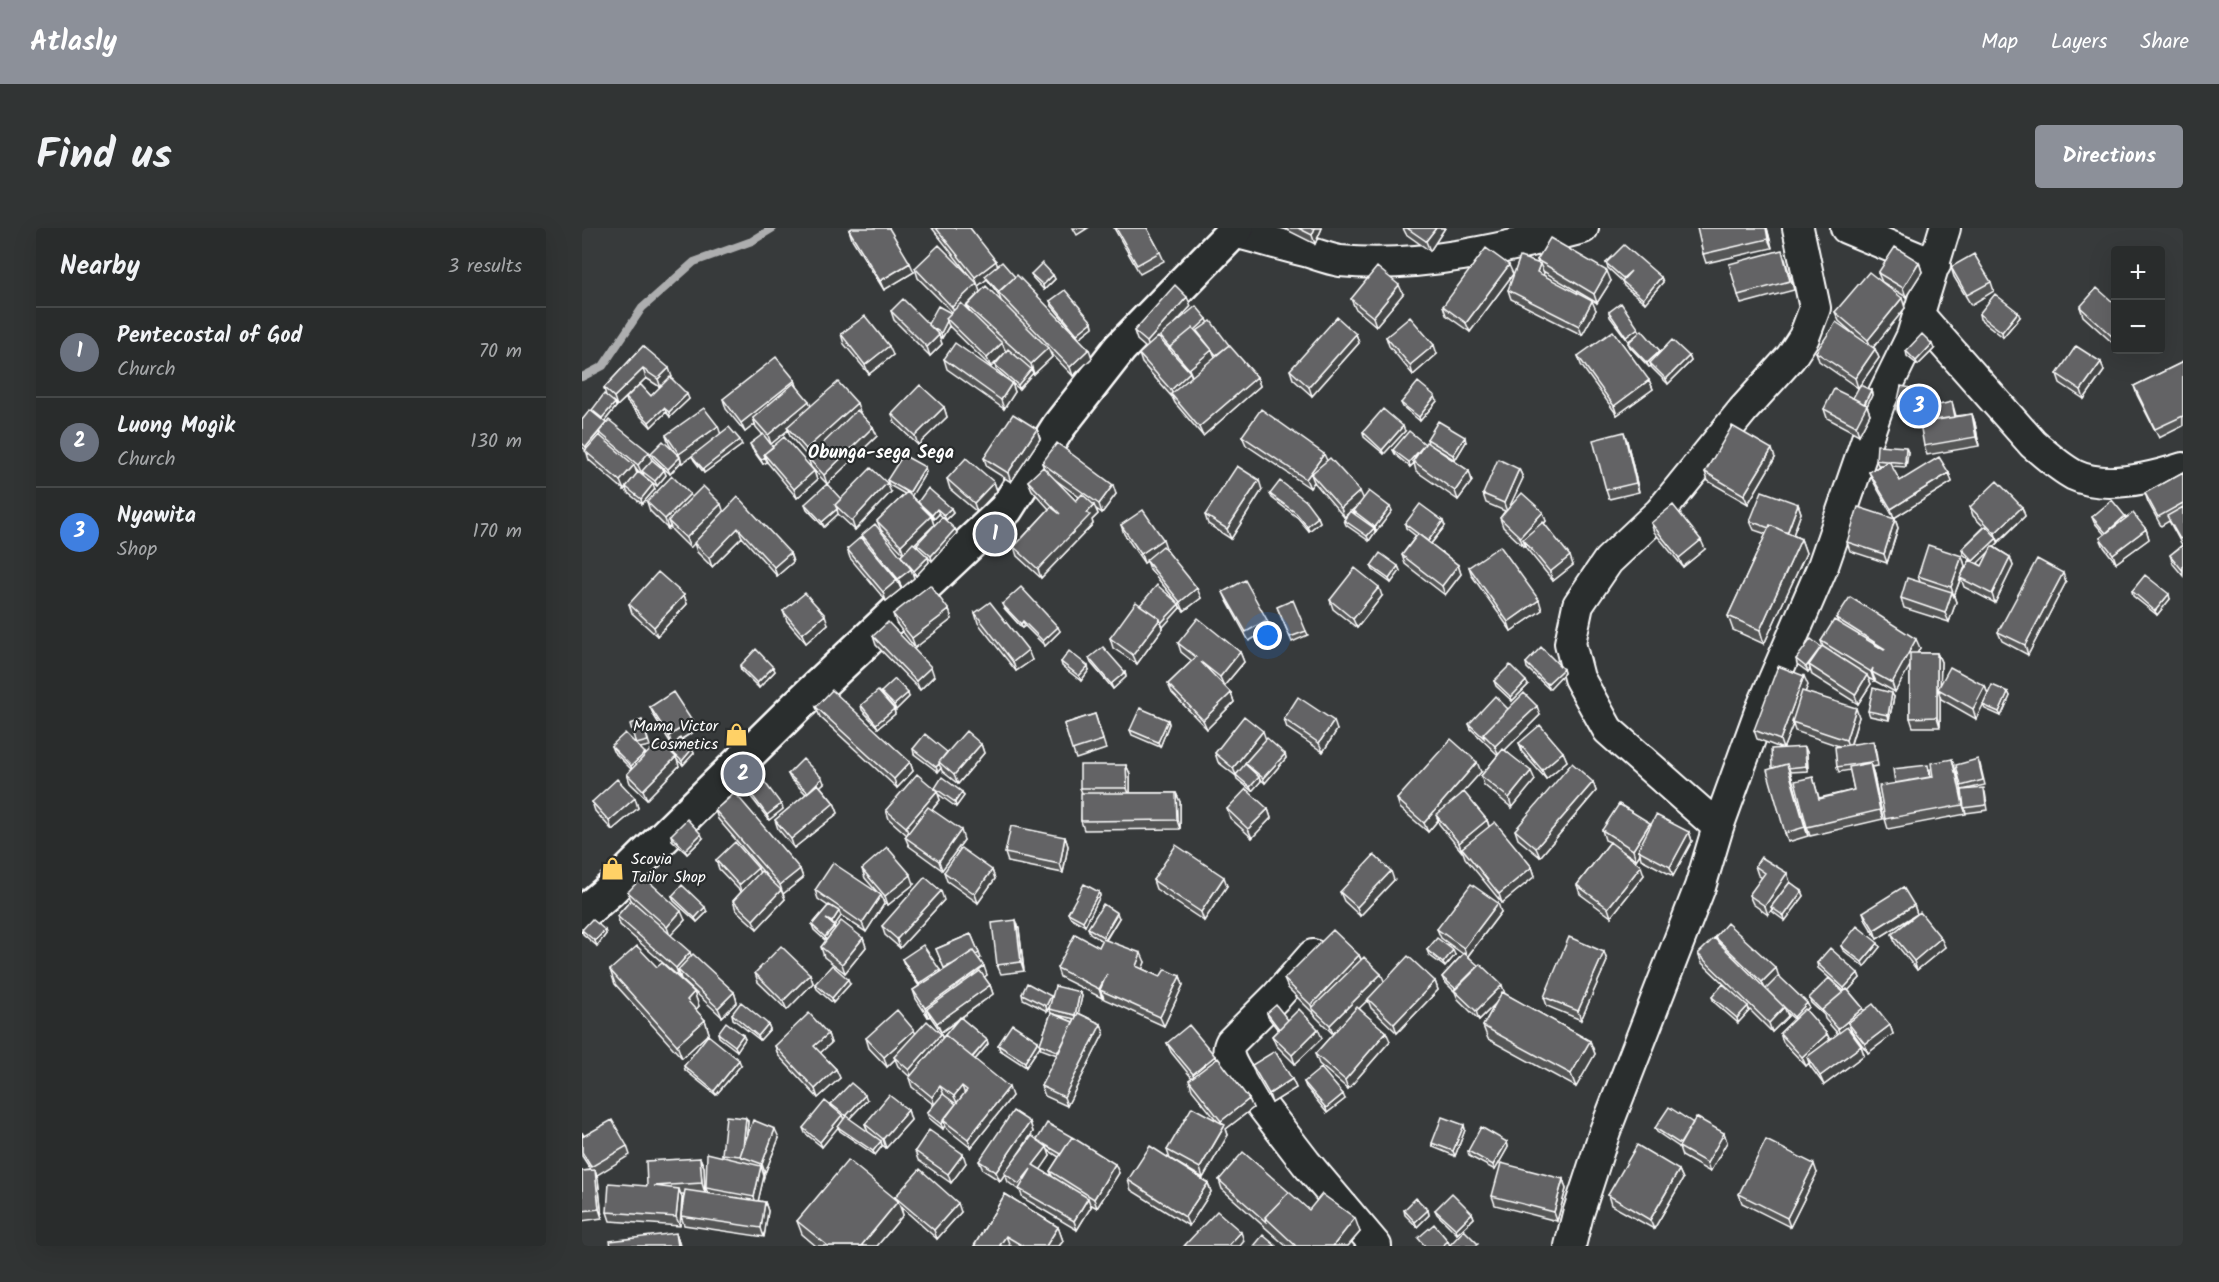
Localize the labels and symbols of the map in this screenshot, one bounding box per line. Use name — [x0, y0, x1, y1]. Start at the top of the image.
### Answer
pin: 3 — [1900, 384, 1938, 429]
district label: Obunga-sega Sega — [808, 439, 954, 468]
pin: 1 — [976, 512, 1014, 556]
your location — [1253, 621, 1282, 650]
place label: Mama Victor Cosmetics — [633, 714, 720, 757]
shop icon: Mama Victor Cosmetics — [723, 722, 749, 748]
pin: 2 — [724, 752, 762, 796]
place label: Scovia Tailor Shop — [631, 847, 706, 890]
shop icon: Scovia Tailor Shop — [600, 855, 626, 881]

